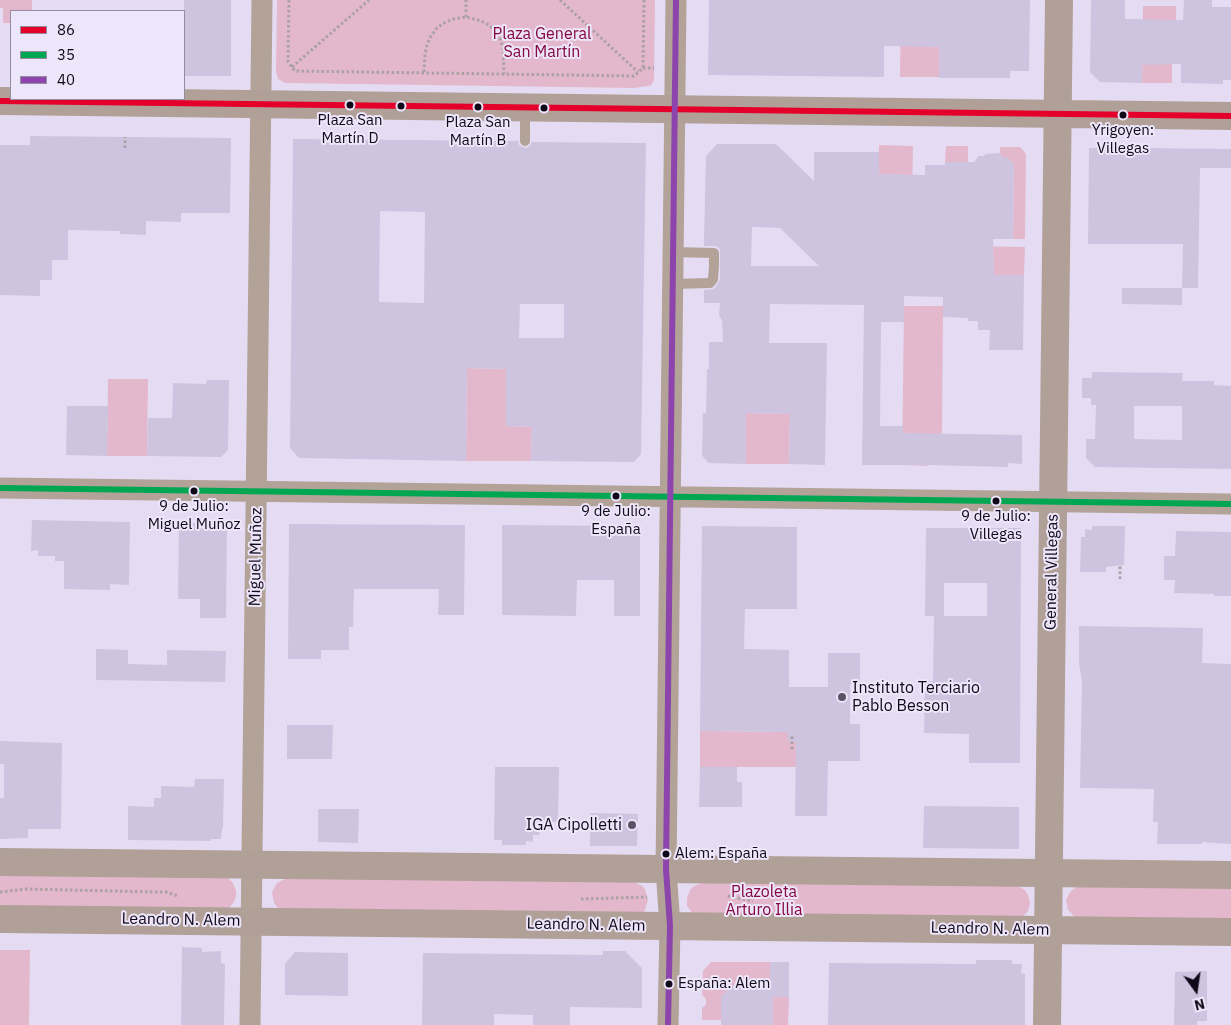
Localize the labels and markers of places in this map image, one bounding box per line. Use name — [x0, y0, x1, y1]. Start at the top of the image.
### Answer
marker: Plaza San Martín D — [345, 100, 355, 110]
unlabelled marker — [396, 101, 406, 111]
marker: Plaza San Martín B — [473, 102, 483, 112]
unlabelled marker — [539, 103, 549, 113]
marker: Yrigoyen: Villegas — [1118, 110, 1128, 120]
place label: Plaza San Martín D — [318, 112, 382, 147]
place label: Plaza San Martín B — [446, 114, 510, 149]
place label: Yrigoyen: Villegas — [1092, 122, 1154, 157]
marker: 9 de Julio: Miguel Muñoz — [189, 486, 199, 496]
marker: 9 de Julio: España — [611, 491, 621, 501]
marker: 9 de Julio: Villegas — [991, 496, 1001, 506]
place label: 9 de Julio: Miguel Muñoz — [148, 498, 240, 533]
place label: 9 de Julio: España — [581, 503, 651, 538]
place label: 9 de Julio: Villegas — [961, 508, 1031, 543]
place label: Instituto Terciario Pablo Besson — [852, 678, 980, 716]
marker: Instituto Terciario Pablo Besson — [836, 691, 848, 703]
place label: IGA Cipolletti — [526, 815, 622, 835]
marker: IGA Cipolletti — [626, 819, 638, 831]
place label: Alem: España — [675, 845, 767, 863]
marker: Alem: España — [661, 849, 671, 859]
place label: España: Alem — [678, 975, 770, 993]
marker: España: Alem — [664, 979, 674, 989]

